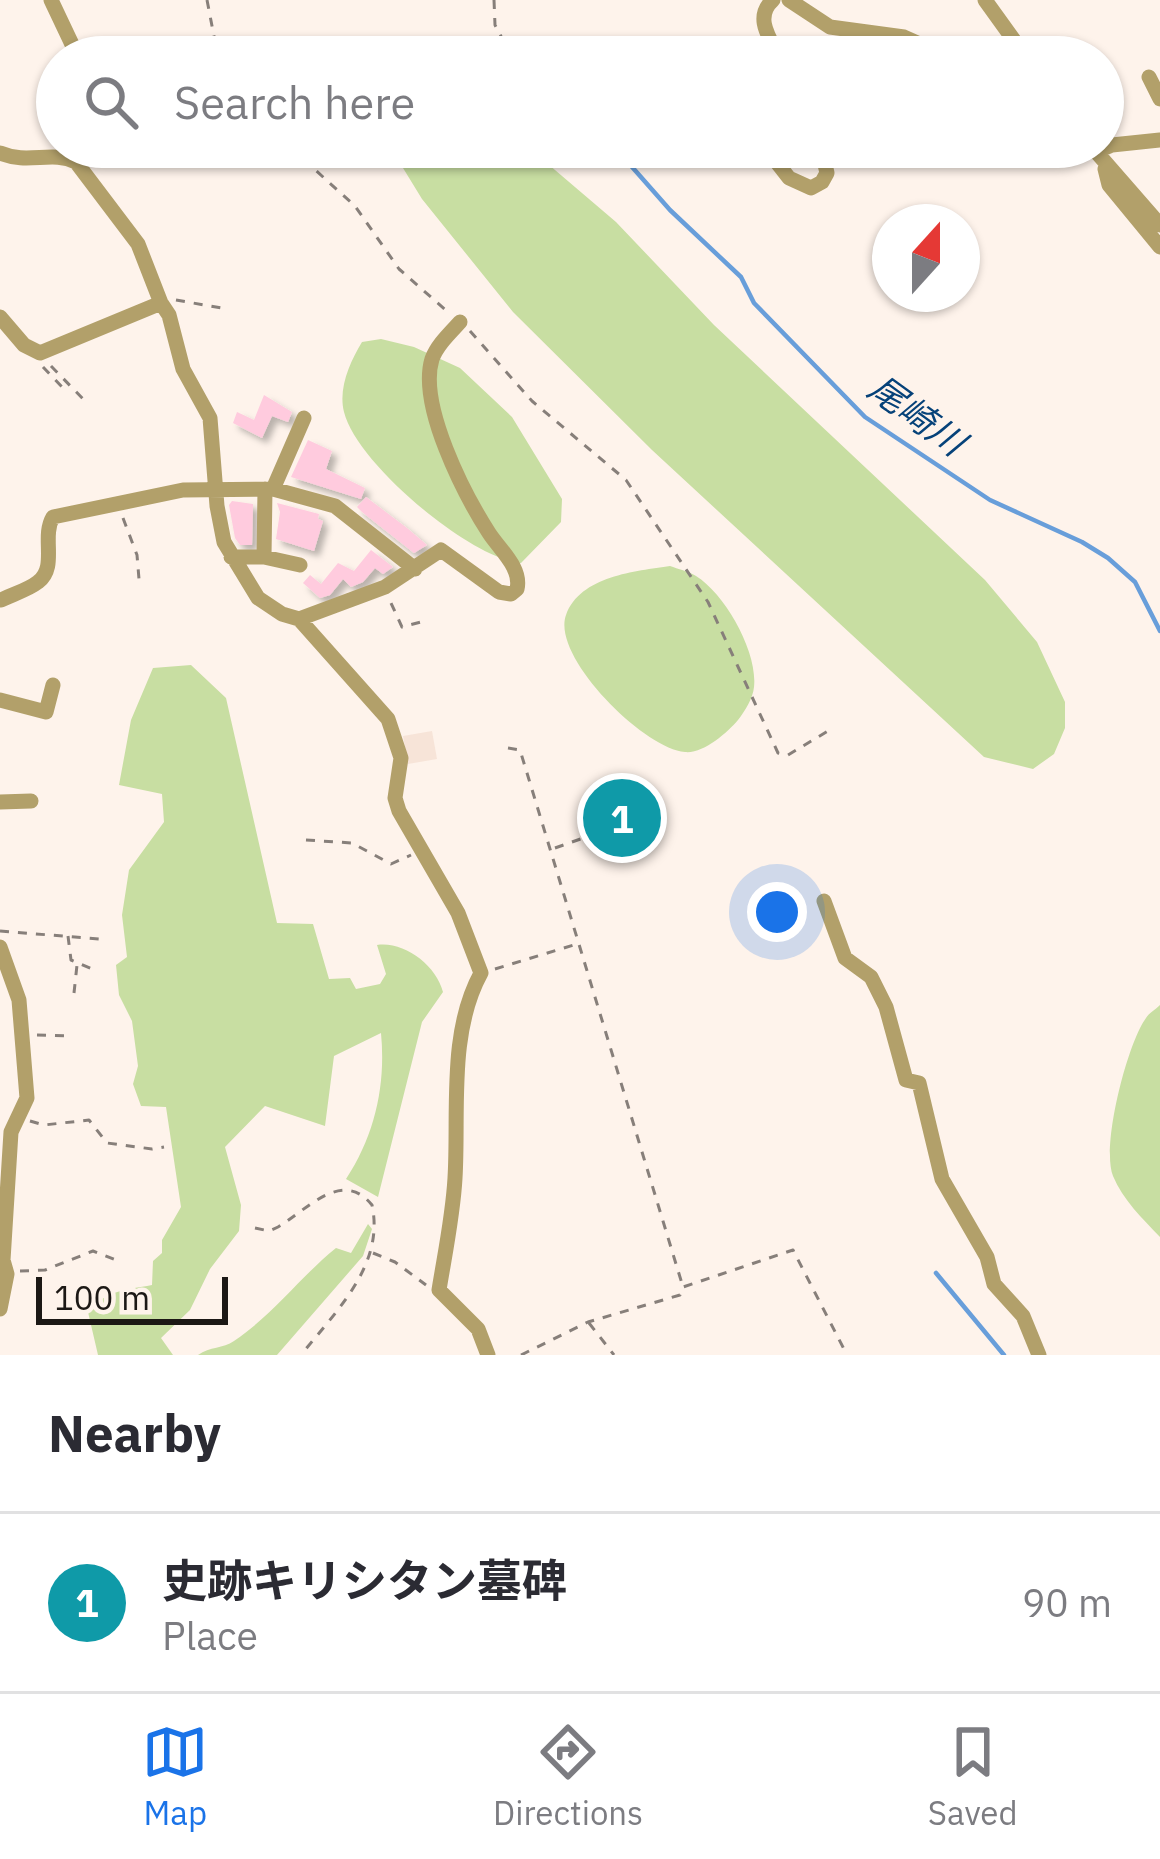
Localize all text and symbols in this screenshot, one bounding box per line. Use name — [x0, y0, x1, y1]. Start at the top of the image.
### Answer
search box — [36, 36, 1124, 168]
icon: search — [78, 69, 144, 135]
text: Search here — [174, 73, 415, 131]
north arrow — [872, 204, 980, 312]
water label: 尾崎川 — [860, 364, 978, 468]
pin: 1 — [583, 773, 661, 863]
your location — [747, 882, 807, 942]
scale bar — [36, 1271, 228, 1324]
text: 100 m — [54, 1276, 150, 1319]
text: Nearby — [48, 1400, 221, 1466]
text: 史跡キリシタン墓碑 — [162, 1551, 567, 1609]
text: 1 — [75, 1577, 99, 1628]
text: 90 m — [1022, 1577, 1112, 1628]
text: Place — [162, 1610, 258, 1661]
tab: Map — [142, 1719, 208, 1834]
tab: Directions — [493, 1719, 643, 1834]
tab: Saved — [928, 1719, 1018, 1834]

